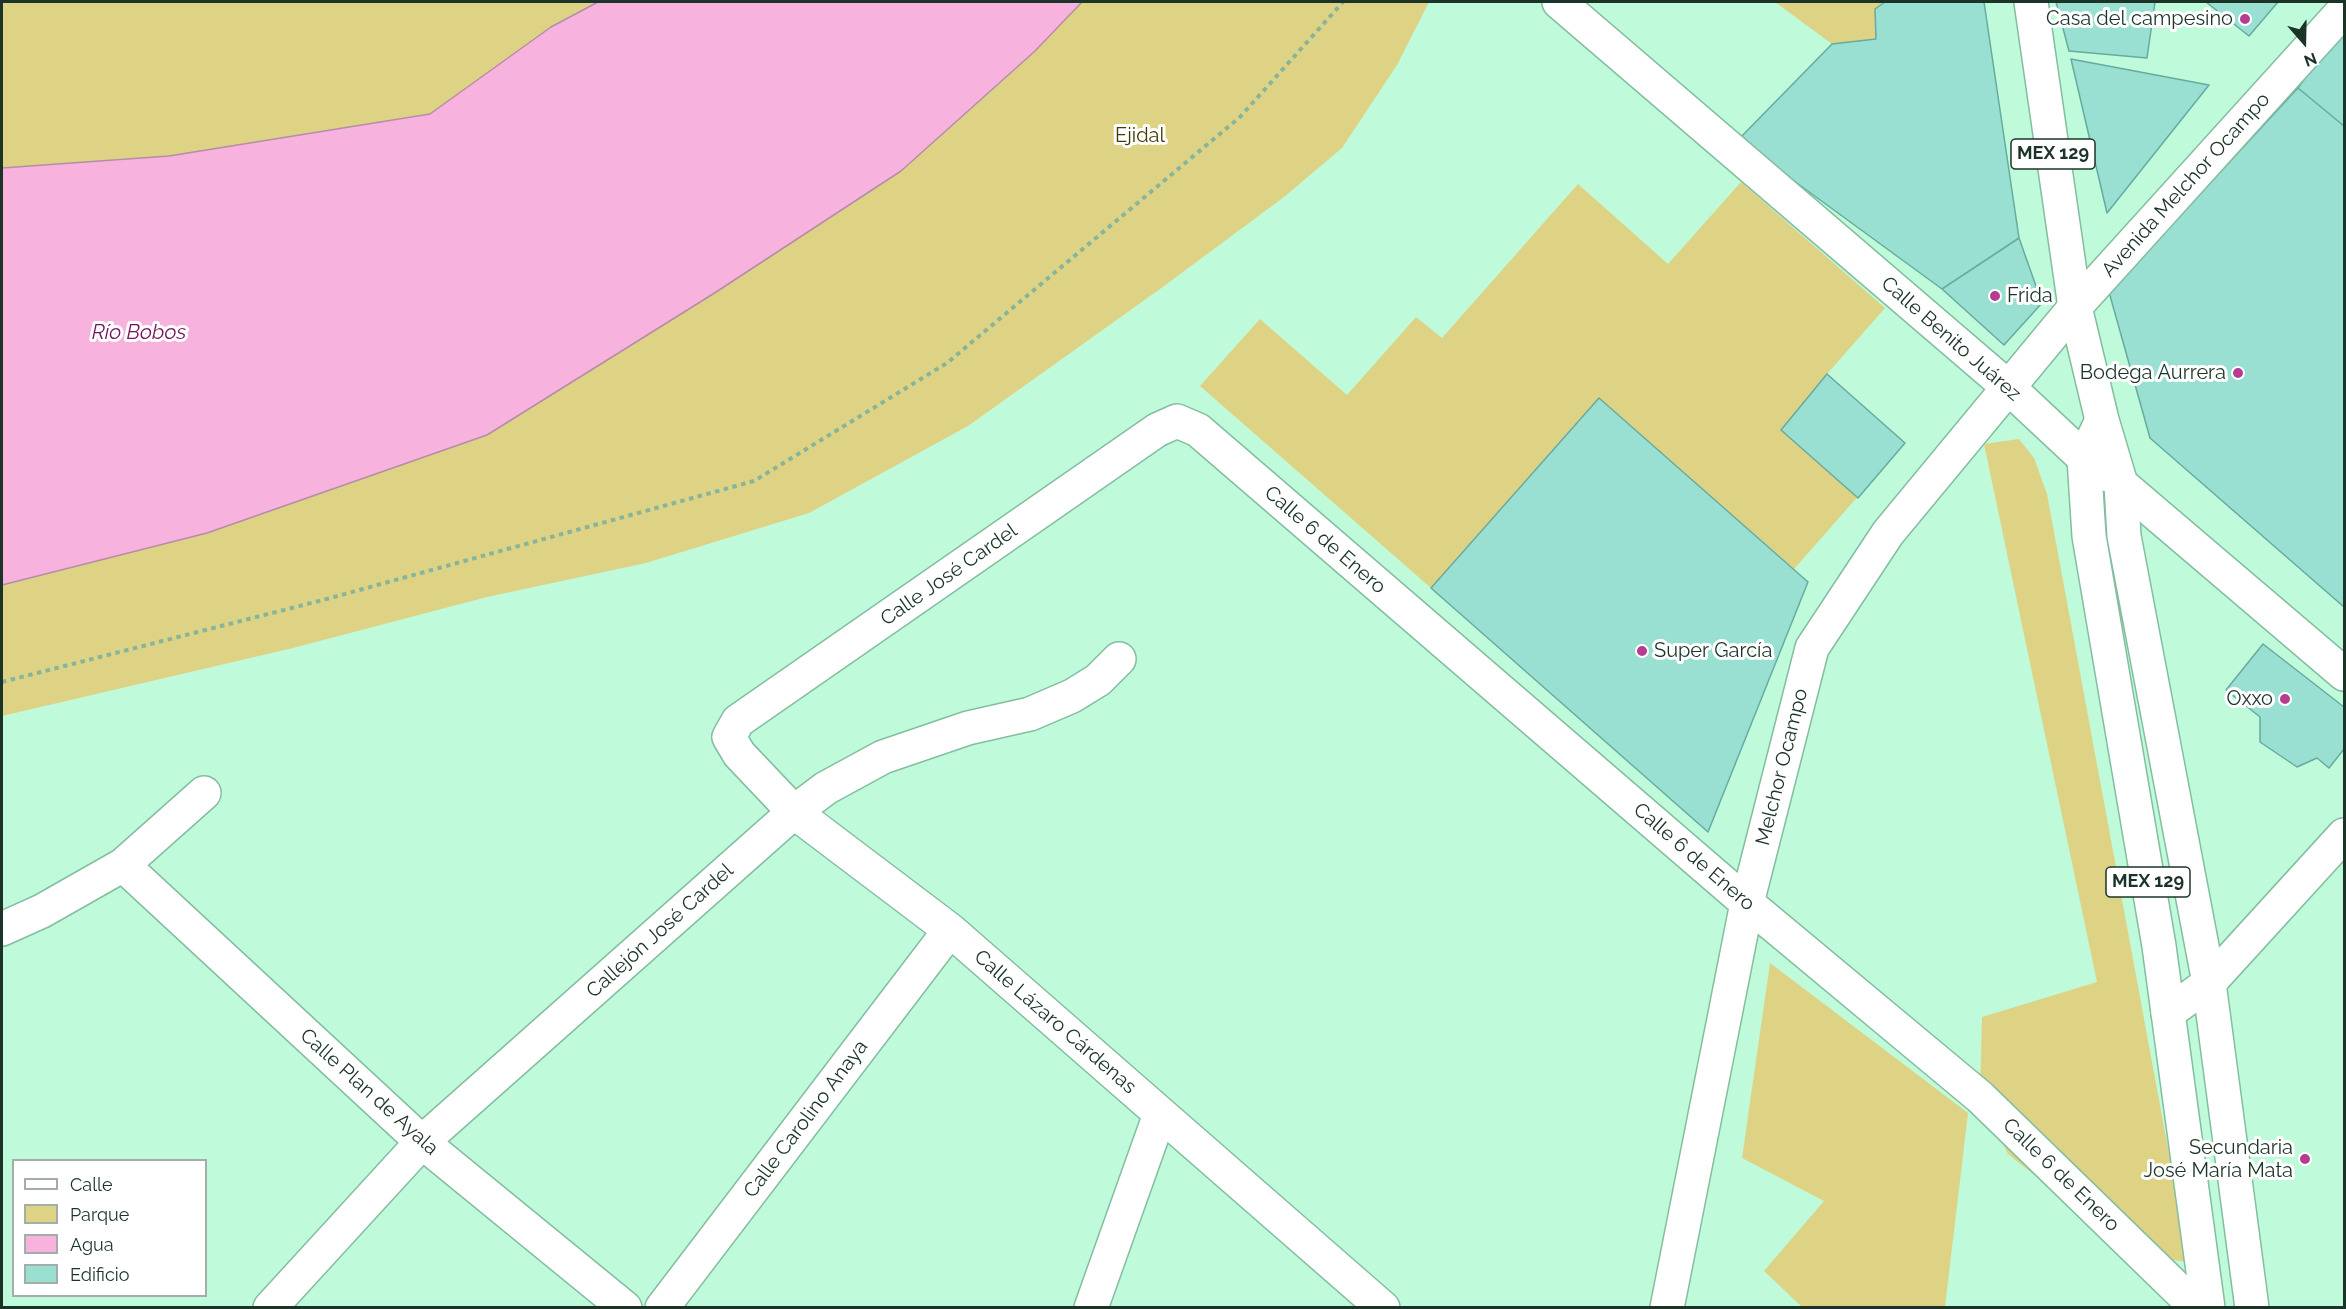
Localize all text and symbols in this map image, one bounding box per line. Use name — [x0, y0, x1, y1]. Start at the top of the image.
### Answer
place label: Casa del campesino — [2046, 7, 2233, 31]
marker: Casa del campesino — [2238, 12, 2252, 26]
north arrow — [2274, 12, 2334, 72]
text: N — [2301, 48, 2319, 70]
street label: Avenida Melchor Ocampo — [2097, 88, 2275, 282]
park label: Ejidal — [1115, 124, 1165, 148]
road number: MEX 129 — [2011, 139, 2095, 169]
street label: Calle Benito Juárez — [1876, 272, 2026, 406]
place label: Frida — [2007, 284, 2053, 308]
marker: Frida — [1988, 289, 2002, 303]
water label: Río Bobos — [92, 320, 186, 346]
place label: Bodega Aurrera — [2080, 361, 2226, 385]
marker: Bodega Aurrera — [2231, 366, 2245, 380]
street label: Calle 6 de Enero — [1259, 481, 1391, 599]
street label: Calle José Cardel — [876, 519, 1022, 631]
place label: Super García — [1654, 639, 1772, 663]
marker: Super García — [1635, 644, 1649, 658]
street label: Melchor Ocampo — [1751, 686, 1813, 848]
place label: Oxxo — [2227, 687, 2273, 711]
marker: Oxxo — [2278, 692, 2292, 706]
street label: Calle 6 de Enero — [1628, 798, 1760, 916]
street label: Callejón José Cardel — [582, 859, 738, 1003]
road number: MEX 129 — [2106, 867, 2190, 897]
street label: Calle Lázaro Cárdenas — [969, 945, 1141, 1099]
street label: Calle Plan de Ayala — [295, 1024, 443, 1160]
street label: Calle Carolino Anaya — [739, 1035, 873, 1203]
street label: Calle 6 de Enero — [1998, 1113, 2124, 1237]
place label: Secundaria José María Mata — [2144, 1136, 2293, 1183]
marker: Secundaria José María Mata — [2298, 1152, 2312, 1166]
legend — [12, 1159, 207, 1297]
text: Calle — [70, 1174, 113, 1195]
text: Parque — [70, 1204, 129, 1225]
text: Agua — [70, 1234, 114, 1255]
text: Edificio — [70, 1264, 129, 1285]

